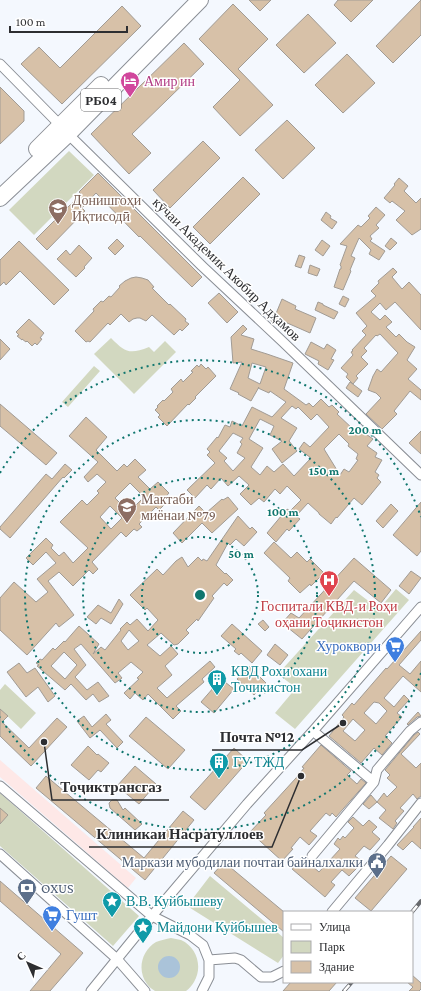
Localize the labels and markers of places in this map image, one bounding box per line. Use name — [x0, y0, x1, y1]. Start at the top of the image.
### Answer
hotel icon: Амир ин — [119, 70, 141, 98]
place label: Амир ин — [144, 73, 196, 89]
place label: Донишгоҳи Иқтисодӣ — [72, 192, 142, 224]
school or university icon: Донишгоҳи Иқтисодӣ — [47, 197, 69, 225]
place label: Мактаби миёнаи №79 — [141, 491, 216, 523]
school or university icon: Мактаби миёнаи №79 — [116, 496, 138, 524]
hospital icon: Госпитали КВД-и Роҳи оҳани Тоҷикистон — [318, 569, 340, 597]
centre of rings — [193, 588, 207, 602]
place label: Госпитали КВД-и Роҳи оҳани Тоҷикистон — [261, 598, 398, 630]
supermarket icon: Хуроквори — [384, 635, 406, 663]
place label: Хуроквори — [316, 638, 381, 654]
place label: КВД Рохи охани Точикистон — [231, 663, 328, 695]
building icon: КВД Рохи охани Точикистон — [206, 668, 228, 696]
callout: Почта №12 — [212, 723, 302, 750]
building icon: ГУ ТЖД — [208, 751, 230, 779]
place label: ГУ ТЖД — [233, 754, 285, 770]
callout: Тоҷиктрансгаз — [52, 773, 169, 800]
callout: Клиникаи Насратуллоев — [89, 820, 272, 847]
public building icon: Маркази мубодилаи почтаи байналхалки — [366, 851, 388, 879]
place label: Маркази мубодилаи почтаи байналхалки — [122, 854, 364, 870]
bank icon: OXUS — [16, 877, 38, 905]
place label: OXUS — [41, 880, 74, 896]
place icon: В.В. Куйбышеву — [101, 890, 123, 918]
place label: В.В. Куйбышеву — [126, 893, 223, 909]
supermarket icon: Гушт — [41, 904, 63, 932]
place label: Гушт — [66, 907, 97, 923]
place icon: Майдони Куйбышев — [132, 916, 154, 944]
place label: Майдони Куйбышев — [157, 919, 278, 935]

